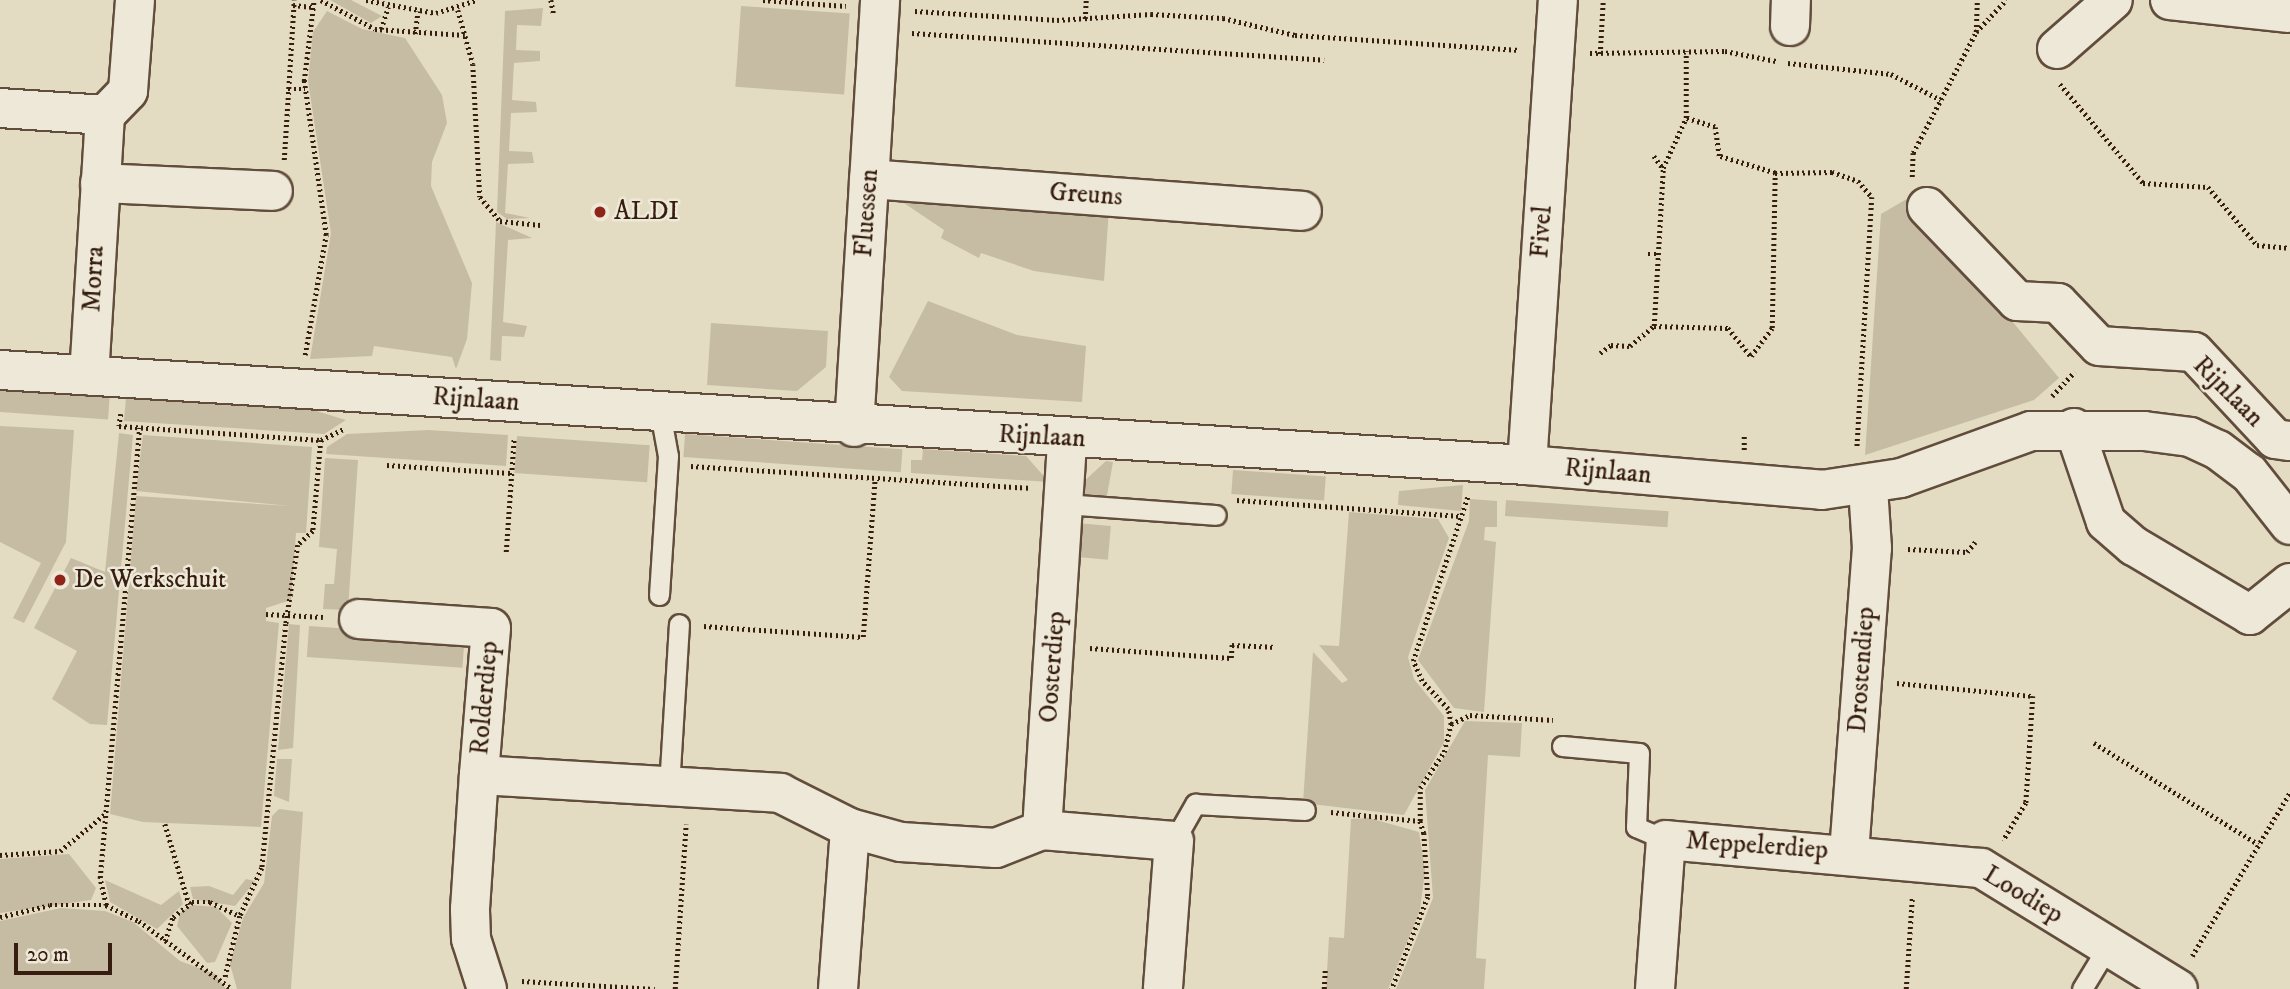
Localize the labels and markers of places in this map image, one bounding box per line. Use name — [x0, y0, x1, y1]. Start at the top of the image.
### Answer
place label: ALDI — [614, 196, 679, 228]
marker: ALDI — [592, 204, 608, 220]
place label: De Werkschuit — [74, 564, 226, 596]
marker: De Werkschuit — [52, 572, 68, 588]

